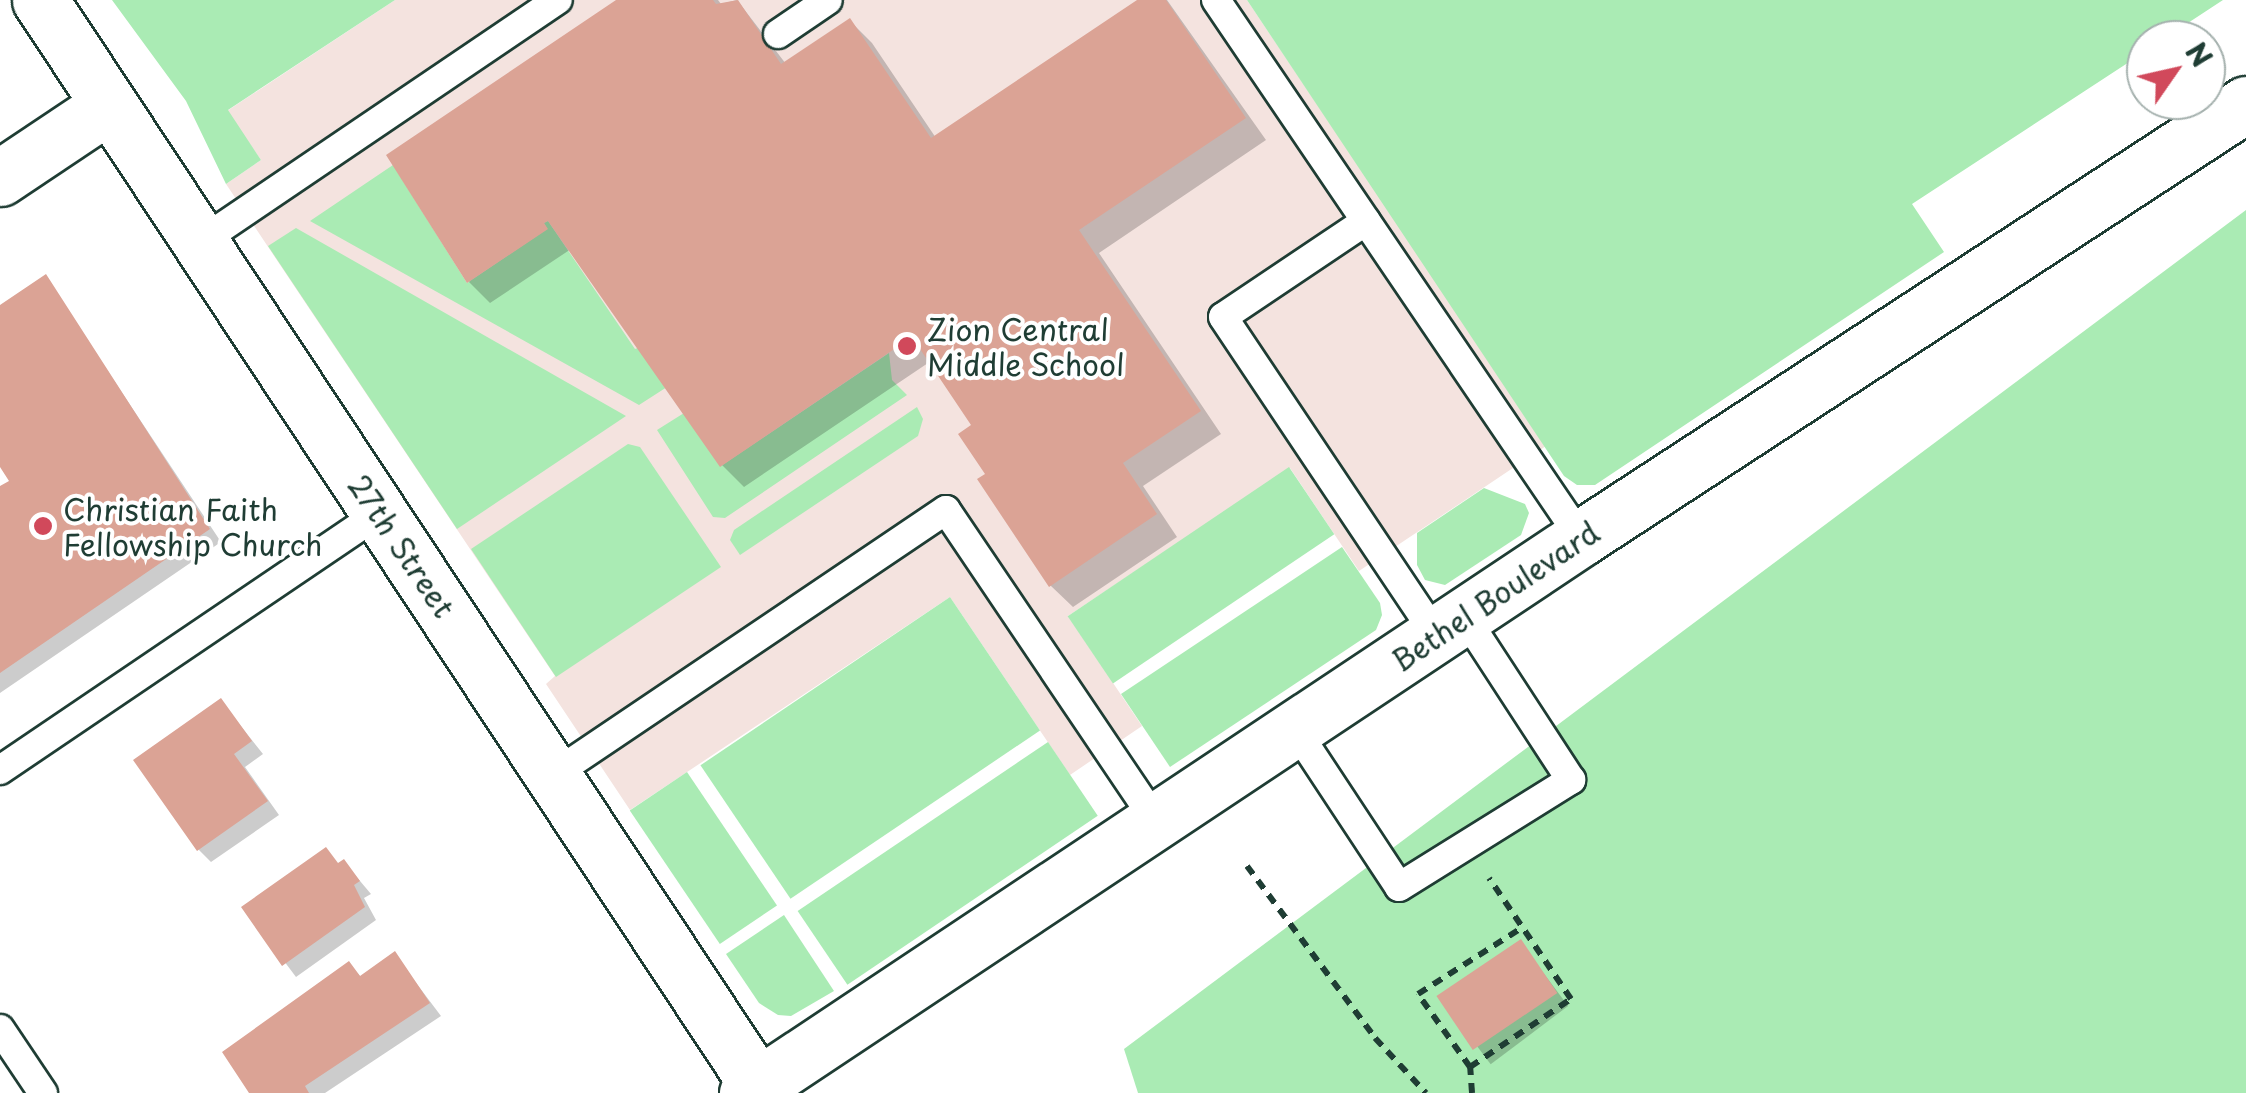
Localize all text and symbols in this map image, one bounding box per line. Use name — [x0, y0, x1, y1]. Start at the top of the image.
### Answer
north arrow — [2126, 20, 2226, 120]
text: N — [2176, 33, 2224, 75]
place label: Zion Central Middle School — [927, 311, 1127, 382]
marker: Zion Central Middle School — [896, 335, 918, 357]
street label: 27th Street — [341, 468, 463, 624]
place label: Christian Faith Fellowship Church — [63, 491, 323, 562]
street label: Bethel Boulevard — [1384, 513, 1606, 679]
marker: Christian Faith Fellowship Church — [32, 515, 54, 537]

